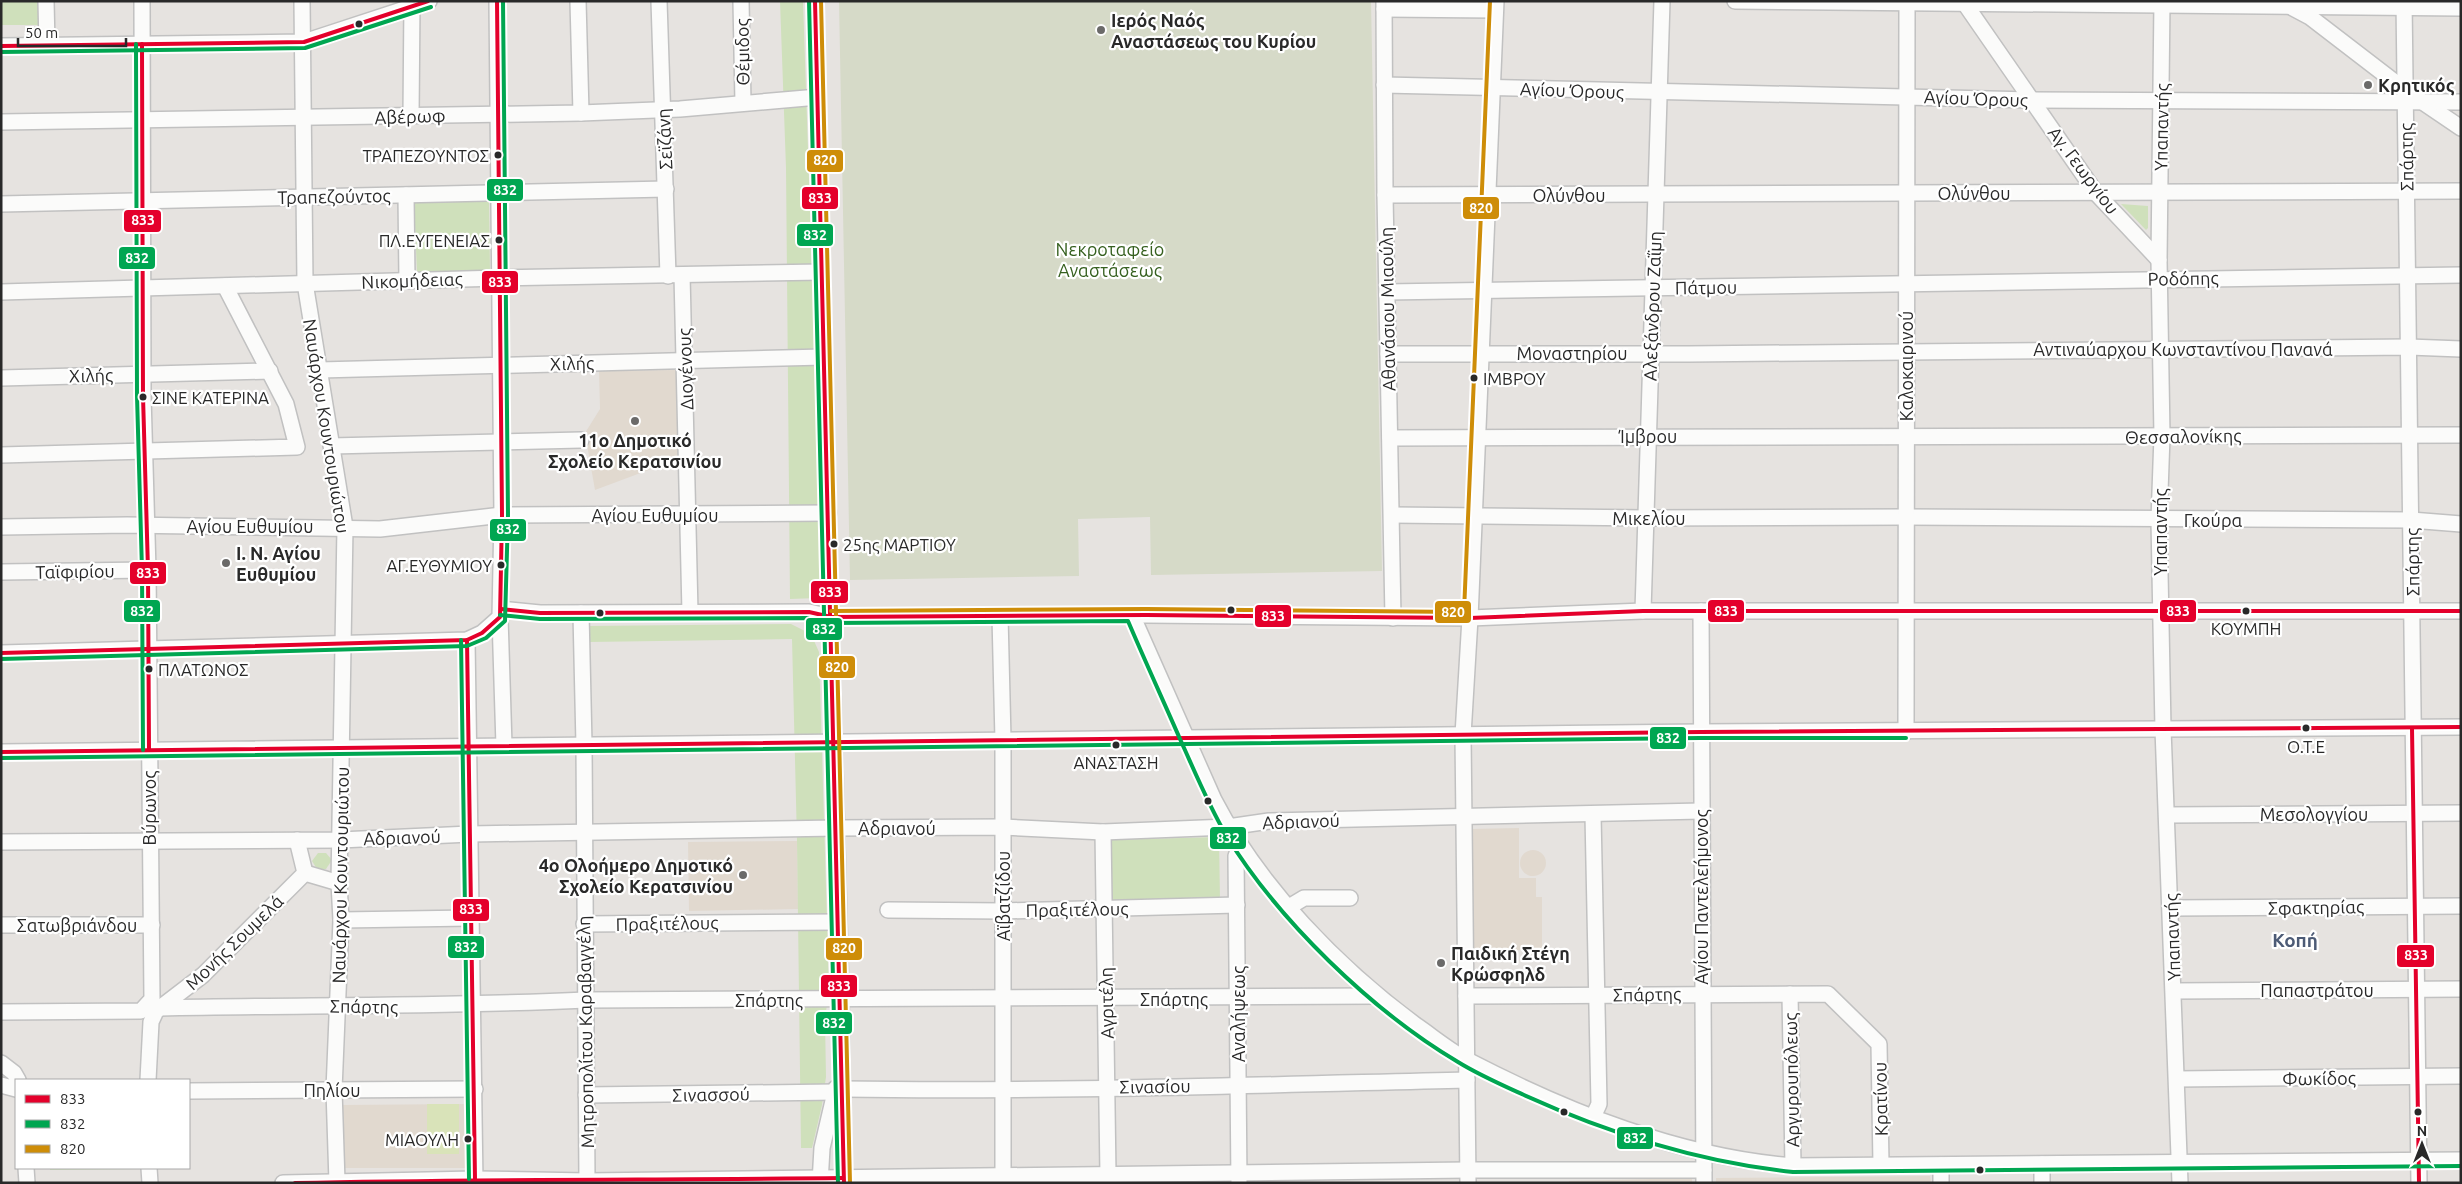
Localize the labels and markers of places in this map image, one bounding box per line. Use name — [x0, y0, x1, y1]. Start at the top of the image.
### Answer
place label: Ιερός Ναός Αναστάσεως του Κυρίου — [1111, 10, 1316, 52]
unlabelled marker — [354, 19, 364, 29]
marker: Ιερός Ναός Αναστάσεως του Κυρίου — [1095, 24, 1107, 36]
place label: Κρητικός — [2378, 75, 2455, 96]
marker: Κρητικός — [2362, 79, 2374, 91]
place label: ΤΡΑΠΕΖΟΥΝΤΟΣ — [362, 146, 489, 165]
marker: ΤΡΑΠΕΖΟΥΝΤΟΣ — [493, 150, 503, 160]
place label: ΠΛ.ΕΥΓΕΝΕΙΑΣ — [379, 231, 490, 250]
marker: ΠΛ.ΕΥΓΕΝΕΙΑΣ — [494, 235, 504, 245]
place label: ΙΜΒΡΟΥ — [1483, 369, 1546, 388]
marker: ΙΜΒΡΟΥ — [1469, 373, 1479, 383]
place label: ΣΙΝΕ ΚΑΤΕΡΙΝΑ — [152, 388, 269, 407]
marker: ΣΙΝΕ ΚΑΤΕΡΙΝΑ — [138, 392, 148, 402]
marker: 11o Δημοτικό Σχολείο Κερατσινίου — [629, 415, 641, 427]
place label: 11o Δημοτικό Σχολείο Κερατσινίου — [548, 430, 722, 471]
place label: 25ης ΜΑΡΤΙΟΥ — [843, 535, 956, 555]
marker: 25ης ΜΑΡΤΙΟΥ — [829, 539, 839, 549]
place label: Ι. Ν. Αγίου Ευθυμίου — [236, 543, 321, 584]
place label: ΑΓ.ΕΥΘΥΜΙΟΥ — [387, 556, 492, 575]
marker: Ι. Ν. Αγίου Ευθυμίου — [220, 557, 232, 569]
marker: ΑΓ.ΕΥΘΥΜΙΟΥ — [496, 560, 506, 570]
unlabelled marker — [1226, 605, 1236, 615]
marker: ΚΟΥΜΠΗ — [2241, 606, 2251, 616]
unlabelled marker — [595, 608, 605, 618]
place label: ΚΟΥΜΠΗ — [2211, 619, 2281, 638]
place label: ΠΛΑΤΩΝΟΣ — [158, 660, 248, 679]
marker: ΠΛΑΤΩΝΟΣ — [144, 664, 154, 674]
marker: Ο.Τ.Ε — [2301, 723, 2311, 733]
place label: Ο.Τ.Ε — [2287, 737, 2325, 756]
marker: ΑΝΑΣΤΑΣΗ — [1111, 740, 1121, 750]
place label: ΑΝΑΣΤΑΣΗ — [1073, 753, 1159, 772]
unlabelled marker — [1203, 796, 1213, 806]
place label: 4o Ολοήμερο Δημοτικό Σχολείο Κερατσινίου — [539, 855, 733, 896]
marker: 4o Ολοήμερο Δημοτικό Σχολείο Κερατσινίου — [737, 869, 749, 881]
place label: Παιδική Στέγη Κρώσφηλδ — [1451, 943, 1570, 984]
marker: Παιδική Στέγη Κρώσφηλδ — [1435, 957, 1447, 969]
unlabelled marker — [1559, 1107, 1569, 1117]
unlabelled marker — [2413, 1107, 2423, 1117]
place label: ΜΙΑΟΥΛΗ — [385, 1130, 459, 1149]
marker: ΜΙΑΟΥΛΗ — [463, 1134, 473, 1144]
unlabelled marker — [1975, 1165, 1985, 1175]

